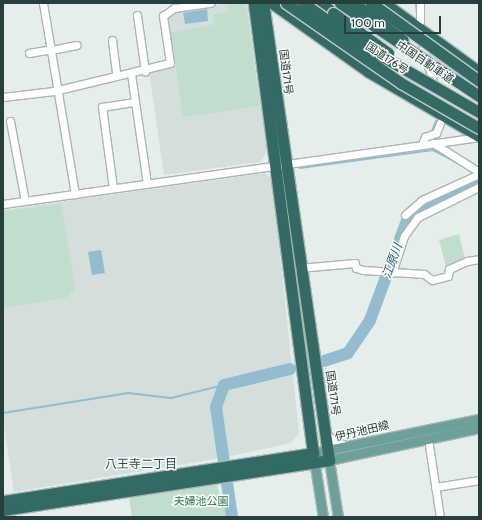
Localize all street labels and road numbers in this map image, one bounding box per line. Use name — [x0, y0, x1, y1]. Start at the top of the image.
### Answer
street label: 中国自動車道 — [394, 38, 456, 86]
street label: 国道176号 — [363, 39, 411, 77]
street label: 国道171号 — [277, 49, 295, 95]
street label: 国道171号 — [323, 369, 343, 417]
street label: 伊丹池田線 — [334, 418, 390, 444]

